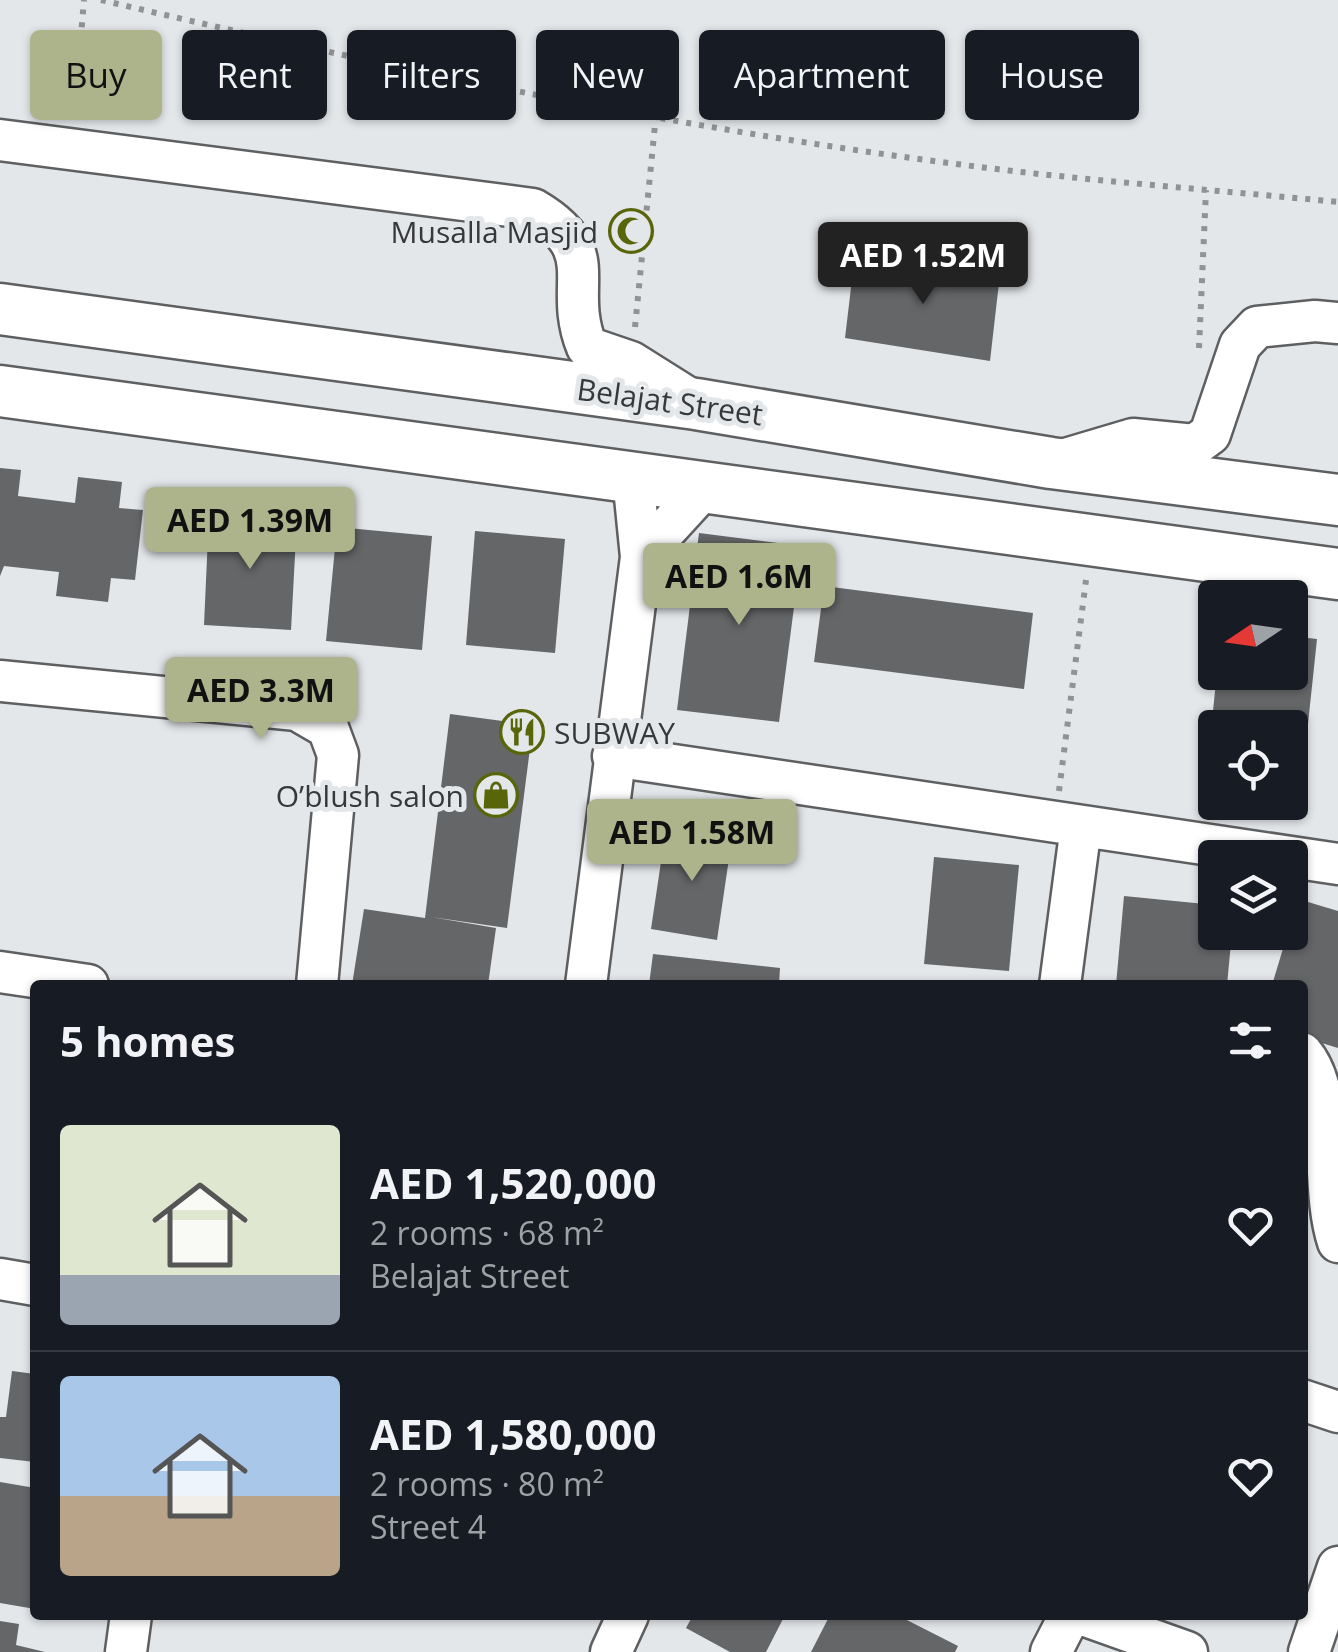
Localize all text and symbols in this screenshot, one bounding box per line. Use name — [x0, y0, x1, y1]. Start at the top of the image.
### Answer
chip: Buy — [30, 30, 162, 120]
chip: Rent — [182, 30, 327, 120]
chip: Filters — [347, 30, 516, 120]
chip: New — [536, 30, 679, 120]
chip: Apartment — [699, 30, 945, 120]
chip: House — [965, 30, 1139, 120]
mosque icon: Musalla Masjid — [608, 208, 654, 254]
place label: Musalla Masjid — [391, 211, 598, 252]
pin: AED 1.52M — [809, 222, 1037, 307]
text: AED 1.52M — [840, 233, 1006, 276]
street label: Belajat Street — [575, 368, 765, 434]
pin: AED 1.39M — [136, 487, 364, 572]
text: AED 1.39M — [167, 498, 333, 541]
pin: AED 1.6M — [636, 543, 842, 628]
text: AED 1.6M — [665, 554, 813, 597]
north arrow — [1198, 580, 1308, 690]
map controls — [1198, 580, 1308, 950]
pin: AED 3.3M — [158, 657, 364, 742]
text: AED 3.3M — [187, 668, 335, 711]
restaurant icon: SUBWAY — [499, 709, 545, 755]
button: locate — [1198, 710, 1308, 820]
place label: SUBWAY — [554, 712, 675, 753]
shop icon: O’blush salon — [473, 772, 519, 818]
place label: O’blush salon — [276, 775, 464, 816]
pin: AED 1.58M — [578, 799, 806, 884]
text: AED 1.58M — [609, 810, 775, 853]
button: layers — [1198, 840, 1308, 950]
text: 5 homes — [60, 1012, 235, 1069]
icon: filters — [1223, 1013, 1278, 1068]
text: AED 1,520,000 — [370, 1154, 657, 1211]
icon: home — [140, 1165, 260, 1285]
icon: heart — [1223, 1198, 1278, 1253]
text: 2 rooms · 68 m² — [370, 1211, 604, 1254]
text: Belajat Street — [370, 1254, 569, 1297]
text: AED 1,580,000 — [370, 1405, 657, 1462]
icon: home — [140, 1416, 260, 1536]
icon: heart — [1223, 1449, 1278, 1504]
text: 2 rooms · 80 m² — [370, 1462, 604, 1505]
text: Street 4 — [370, 1505, 486, 1548]

